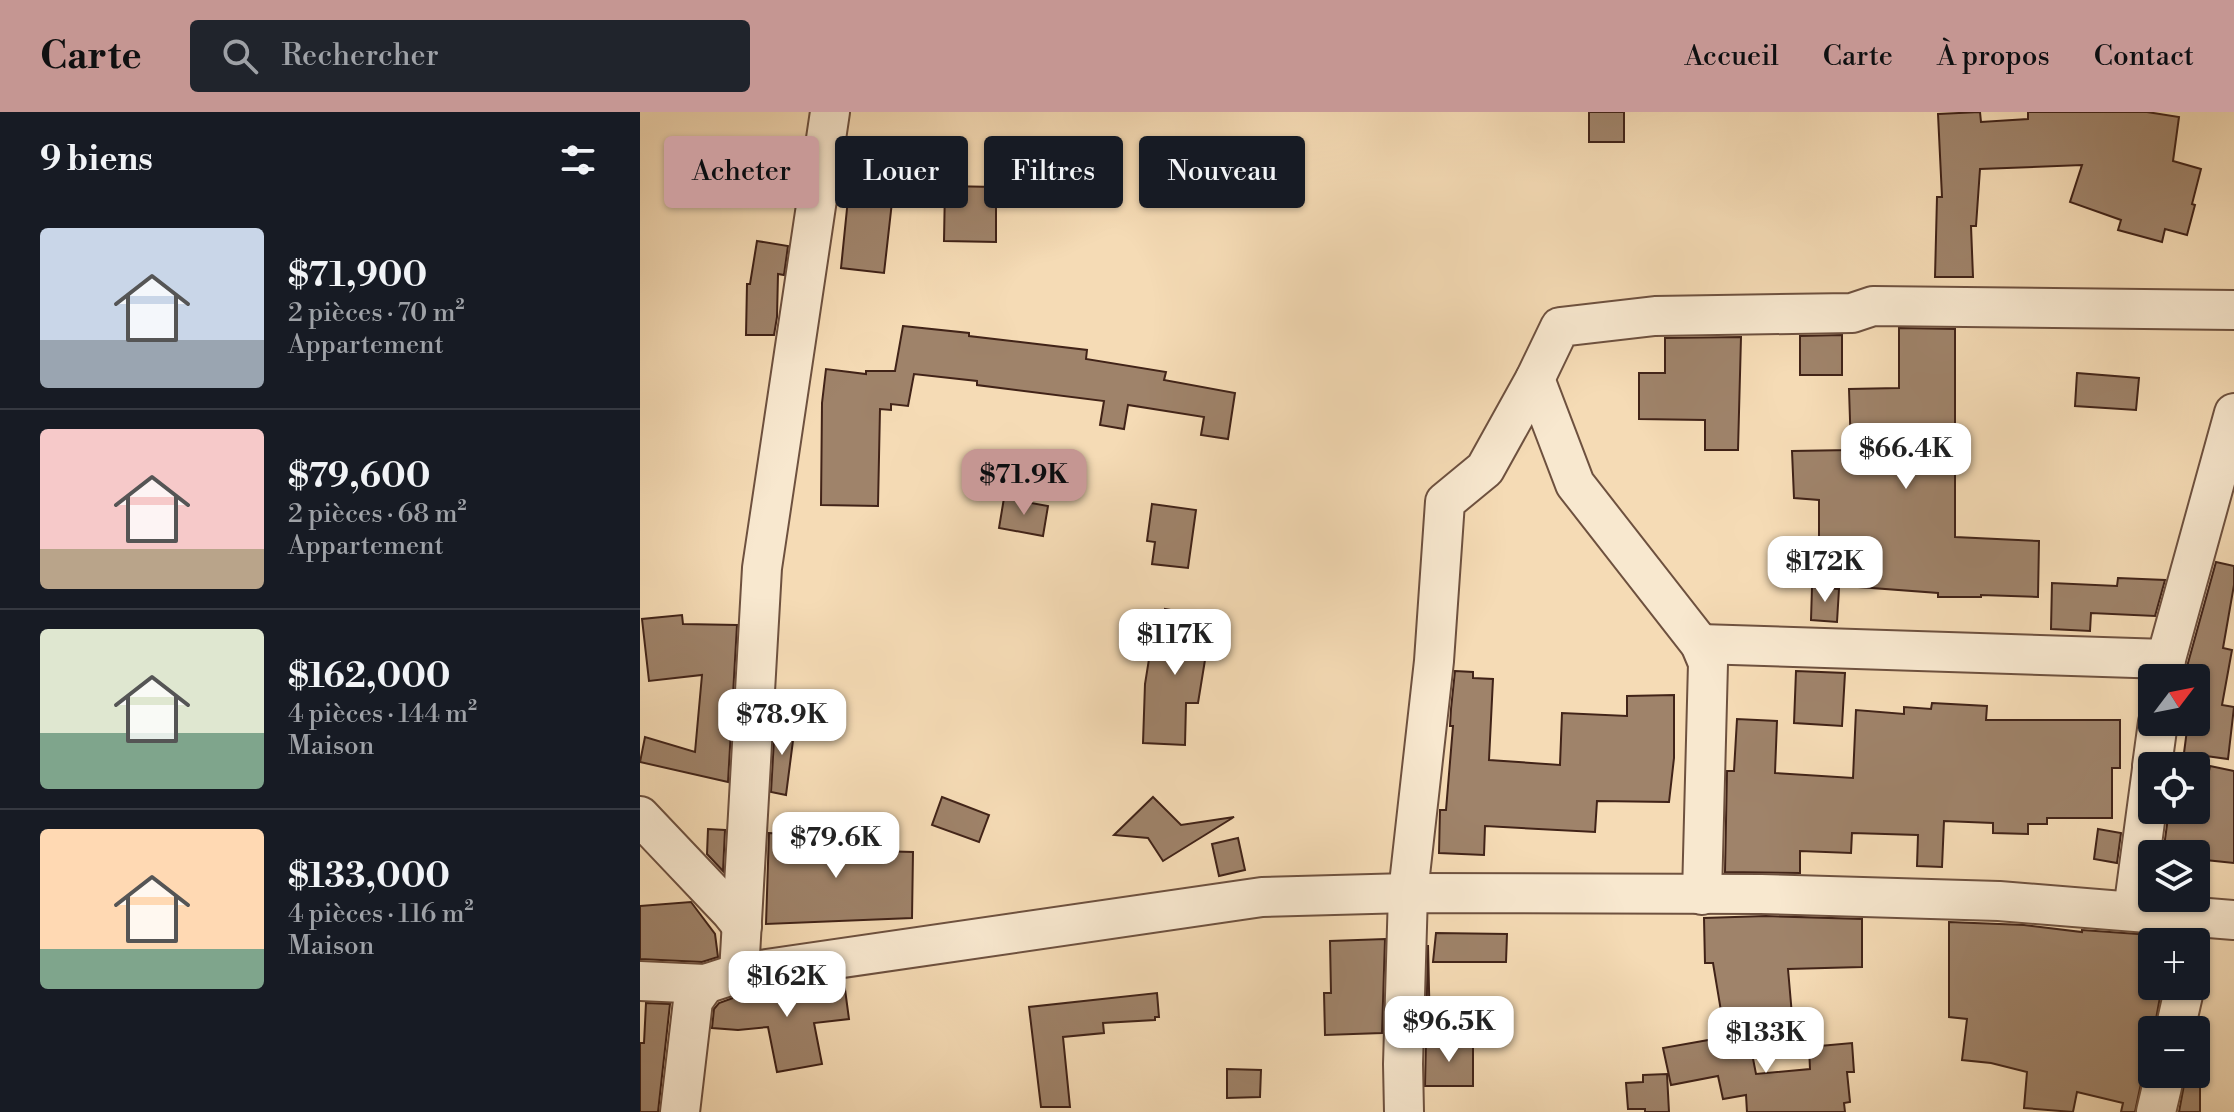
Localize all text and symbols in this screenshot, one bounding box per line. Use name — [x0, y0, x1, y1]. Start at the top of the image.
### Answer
search box — [190, 20, 750, 92]
text: Carte — [40, 33, 142, 80]
icon: search — [218, 34, 262, 78]
text: Rechercher — [282, 37, 439, 75]
text: Accueil — [1684, 39, 1779, 74]
text: Carte — [1823, 39, 1893, 74]
text: À propos — [1937, 39, 2050, 74]
text: Contact — [2094, 39, 2194, 74]
chip: Acheter — [664, 136, 819, 208]
chip: Louer — [835, 136, 968, 208]
chip: Filtres — [984, 136, 1123, 208]
chip: Nouveau — [1139, 136, 1305, 208]
icon: filters — [556, 138, 600, 182]
text: 9 biens — [40, 139, 153, 181]
text: $71,900 — [288, 255, 427, 297]
icon: home — [104, 260, 200, 356]
text: 2 pièces · 70 m² — [288, 297, 465, 329]
text: Appartement — [288, 329, 444, 361]
pin: $66.4K — [1841, 423, 1971, 491]
text: $66.4K — [1859, 433, 1953, 465]
pin: $71.9K — [959, 449, 1089, 517]
text: $79,600 — [288, 456, 430, 498]
text: $71.9K — [980, 459, 1068, 491]
icon: home — [104, 461, 200, 557]
text: 2 pièces · 68 m² — [288, 498, 467, 530]
text: Appartement — [288, 530, 444, 562]
pin: $172K — [1769, 536, 1881, 604]
text: $172K — [1786, 546, 1864, 578]
pin: $117K — [1119, 609, 1231, 677]
text: $117K — [1137, 619, 1213, 651]
text: $162,000 — [288, 656, 451, 698]
icon: home — [104, 661, 200, 757]
north arrow — [2138, 664, 2210, 736]
map controls — [2138, 664, 2210, 1088]
pin: $78.9K — [717, 689, 847, 757]
text: 4 pièces · 144 m² — [288, 698, 477, 730]
text: $78.9K — [736, 699, 828, 731]
text: Maison — [288, 730, 374, 762]
button: locate — [2138, 752, 2210, 824]
pin: $79.6K — [771, 812, 901, 880]
text: $79.6K — [790, 822, 882, 854]
button: layers — [2138, 840, 2210, 912]
text: $133,000 — [288, 856, 450, 898]
icon: home — [104, 861, 200, 957]
text: 4 pièces · 116 m² — [288, 898, 474, 930]
button: + — [2138, 928, 2210, 1000]
text: Maison — [288, 930, 374, 962]
pin: $162K — [731, 951, 843, 1019]
text: $162K — [747, 961, 827, 993]
pin: $96.5K — [1384, 996, 1514, 1064]
text: $96.5K — [1403, 1006, 1495, 1038]
pin: $133K — [1710, 1007, 1822, 1075]
button: − — [2138, 1016, 2210, 1088]
text: $133K — [1726, 1017, 1806, 1049]

